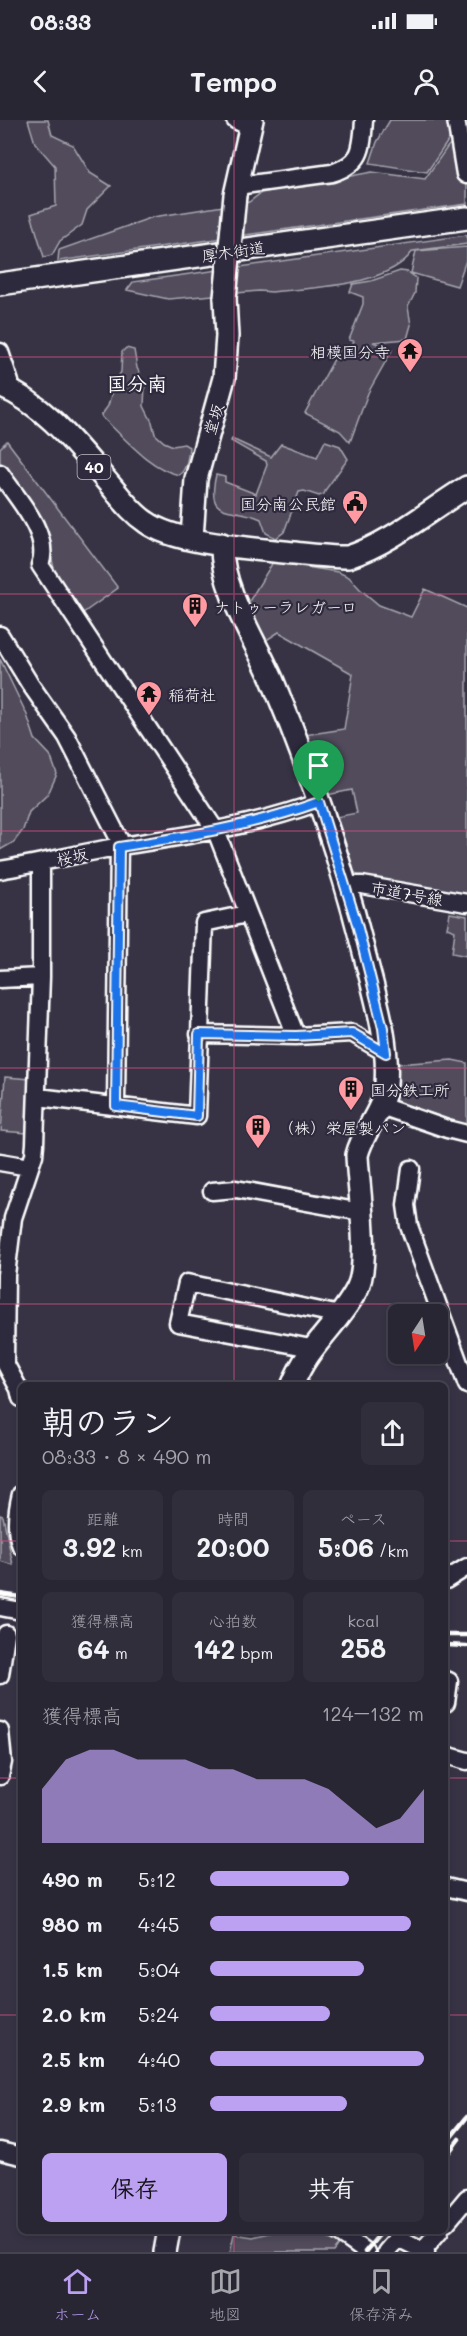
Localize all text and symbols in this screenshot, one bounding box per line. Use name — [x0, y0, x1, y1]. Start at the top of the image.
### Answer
text: 08:33 — [30, 7, 91, 36]
text: Tempo — [190, 64, 277, 99]
icon: back — [24, 65, 57, 98]
icon: person — [410, 65, 443, 98]
street label: 厚木街道 — [200, 236, 266, 266]
temple icon: 相模国分寺 — [395, 336, 425, 374]
place label: 相模国分寺 — [310, 341, 390, 362]
district label: 国分南 — [107, 370, 167, 396]
street label: 堂坂 — [198, 401, 228, 437]
road number: 40 — [78, 455, 110, 479]
public building icon: 国分南公民館 — [340, 488, 370, 526]
place label: 国分南公民館 — [240, 493, 336, 514]
building icon: ナトゥーラレガーロ — [180, 591, 210, 629]
place label: ナトゥーラレガーロ — [214, 596, 357, 617]
temple icon: 稲荷社 — [134, 679, 164, 717]
place label: 稲荷社 — [168, 684, 216, 705]
pin — [293, 740, 344, 802]
icon: arrive — [302, 749, 335, 782]
street label: 桜坂 — [54, 842, 90, 870]
street label: 市道7号線 — [369, 876, 445, 910]
building icon: 国分鉄工所 — [336, 1074, 366, 1112]
place label: 国分鉄工所 — [370, 1079, 450, 1100]
building icon: （株）栄屋製パン — [243, 1112, 273, 1150]
place label: （株）栄屋製パン — [278, 1117, 406, 1138]
north arrow — [388, 1304, 448, 1364]
map controls — [388, 1304, 448, 1364]
text: 朝のラン — [42, 1399, 174, 1442]
button: share — [361, 1402, 424, 1465]
text: 08:33 · 8 × 490 m — [42, 1443, 212, 1469]
text: 距離 — [87, 1508, 119, 1529]
text: 時間 — [217, 1508, 249, 1529]
text: ペース — [340, 1508, 387, 1529]
text: 3.92 — [63, 1530, 116, 1564]
text: 20:00 — [197, 1530, 269, 1564]
text: 5:06 — [318, 1530, 374, 1564]
text: km — [116, 1540, 143, 1561]
text: /km — [374, 1540, 409, 1561]
text: 獲得標高 — [71, 1610, 135, 1631]
text: 心拍数 — [209, 1610, 257, 1631]
text: kcal — [347, 1610, 379, 1631]
text: 258 — [340, 1631, 386, 1665]
text: 64 — [78, 1632, 110, 1666]
text: 142 — [193, 1632, 235, 1666]
text: m — [110, 1642, 128, 1663]
text: bpm — [235, 1642, 273, 1663]
text: 124–132 m — [322, 1700, 424, 1726]
text: 獲得標高 — [42, 1702, 122, 1728]
text: 490 m — [42, 1866, 103, 1892]
text: 5:12 — [138, 1866, 176, 1892]
text: 980 m — [42, 1911, 102, 1937]
text: 4:45 — [138, 1911, 179, 1937]
text: 1.5 km — [42, 1956, 103, 1982]
text: 5:04 — [138, 1956, 180, 1982]
text: 2.0 km — [42, 2001, 106, 2027]
text: 5:24 — [138, 2001, 179, 2027]
text: 2.5 km — [42, 2046, 105, 2072]
text: 4:40 — [138, 2046, 180, 2072]
text: 2.9 km — [42, 2091, 105, 2117]
text: 5:13 — [138, 2091, 177, 2117]
button: 保存 — [42, 2153, 227, 2222]
button: 共有 — [239, 2153, 424, 2222]
tab: ホーム — [54, 2265, 101, 2325]
tab: 地図 — [209, 2265, 242, 2325]
tab: 保存済み — [349, 2265, 413, 2325]

